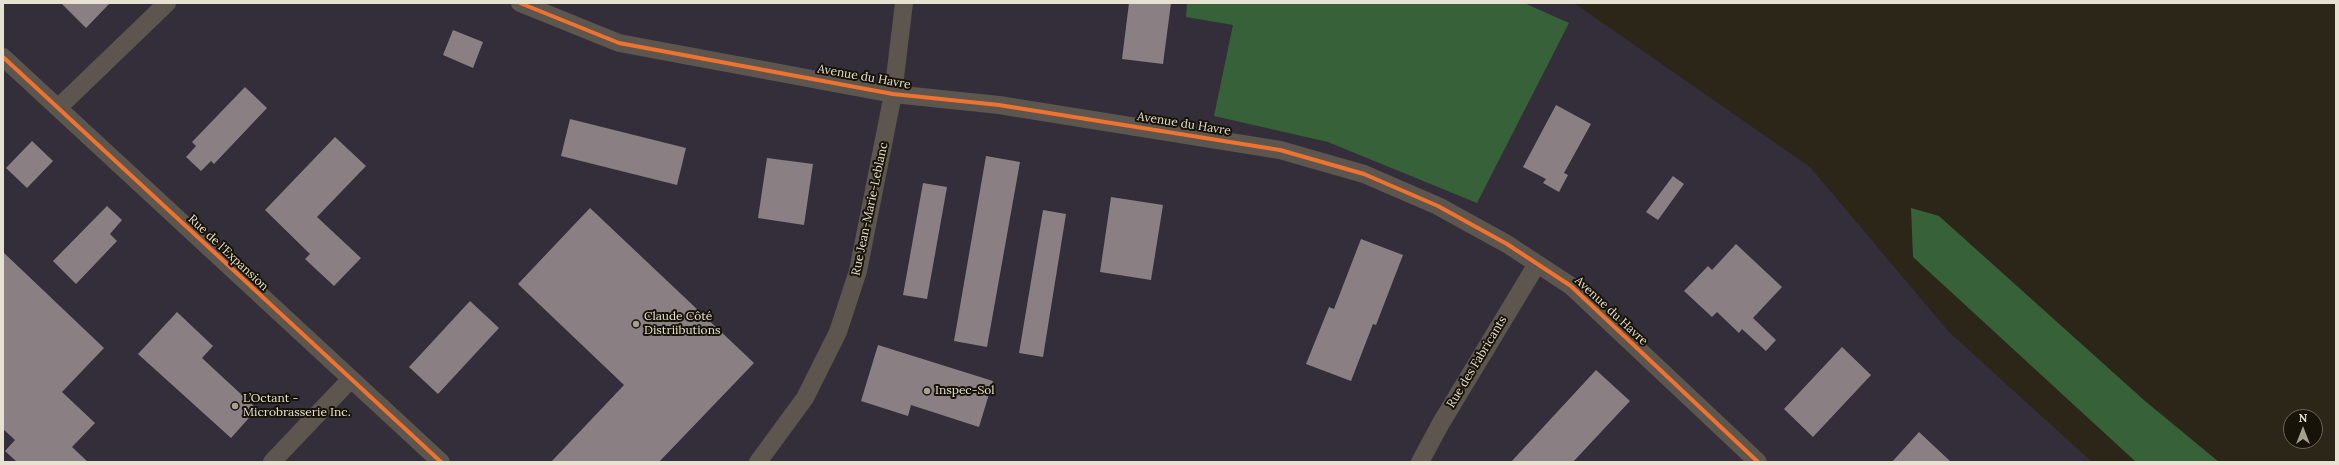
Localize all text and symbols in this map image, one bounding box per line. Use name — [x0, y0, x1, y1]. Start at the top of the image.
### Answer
street label: Avenue du Havre — [816, 62, 912, 92]
street label: Avenue du Havre — [1136, 110, 1232, 138]
street label: Rue Jean-Marie-Leblanc — [849, 141, 891, 277]
street label: Rue de l'Expansion — [185, 212, 271, 294]
street label: Avenue du Havre — [1572, 274, 1650, 348]
place label: Claude Côté Distriibutions — [644, 310, 720, 338]
street label: Rue des Fabricants — [1444, 313, 1510, 411]
marker: Claude Côté Distriibutions — [631, 319, 641, 329]
place label: Inspec-Sol — [935, 384, 995, 398]
marker: Inspec-Sol — [922, 386, 932, 396]
place label: L’Octant - Microbrasserie Inc. — [243, 392, 351, 420]
marker: L’Octant - Microbrasserie Inc. — [230, 401, 240, 411]
north arrow — [2283, 409, 2323, 449]
text: N — [2299, 411, 2307, 425]

